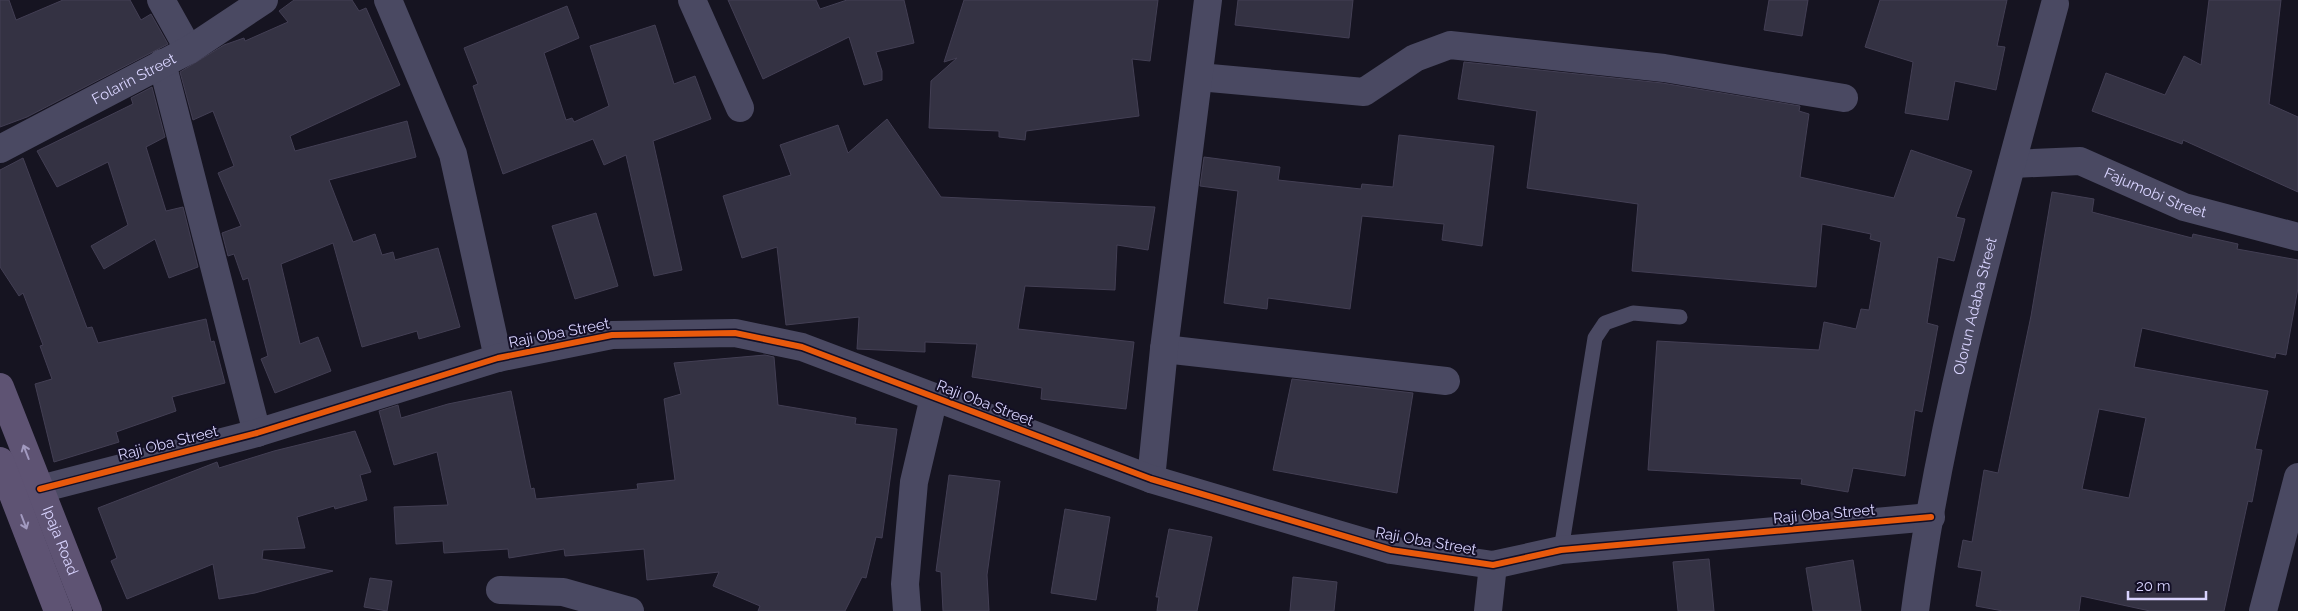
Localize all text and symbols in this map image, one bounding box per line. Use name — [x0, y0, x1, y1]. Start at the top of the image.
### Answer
street label: Folarin Street — [89, 50, 179, 108]
street label: Fajumobi Street — [2101, 164, 2208, 221]
street label: Olorun Adaba Street — [1950, 235, 2001, 377]
street label: Raji Oba Street — [507, 314, 611, 352]
street label: Raji Oba Street — [934, 376, 1036, 430]
street label: Raji Oba Street — [116, 422, 220, 464]
one-way arrow — [20, 445, 30, 460]
street label: Raji Oba Street — [1772, 501, 1876, 527]
street label: Ipaja Road — [39, 503, 82, 578]
one-way arrow — [20, 514, 29, 530]
street label: Raji Oba Street — [1374, 523, 1478, 559]
scale bar — [2128, 568, 2206, 600]
text: 20 m — [2136, 577, 2171, 595]

